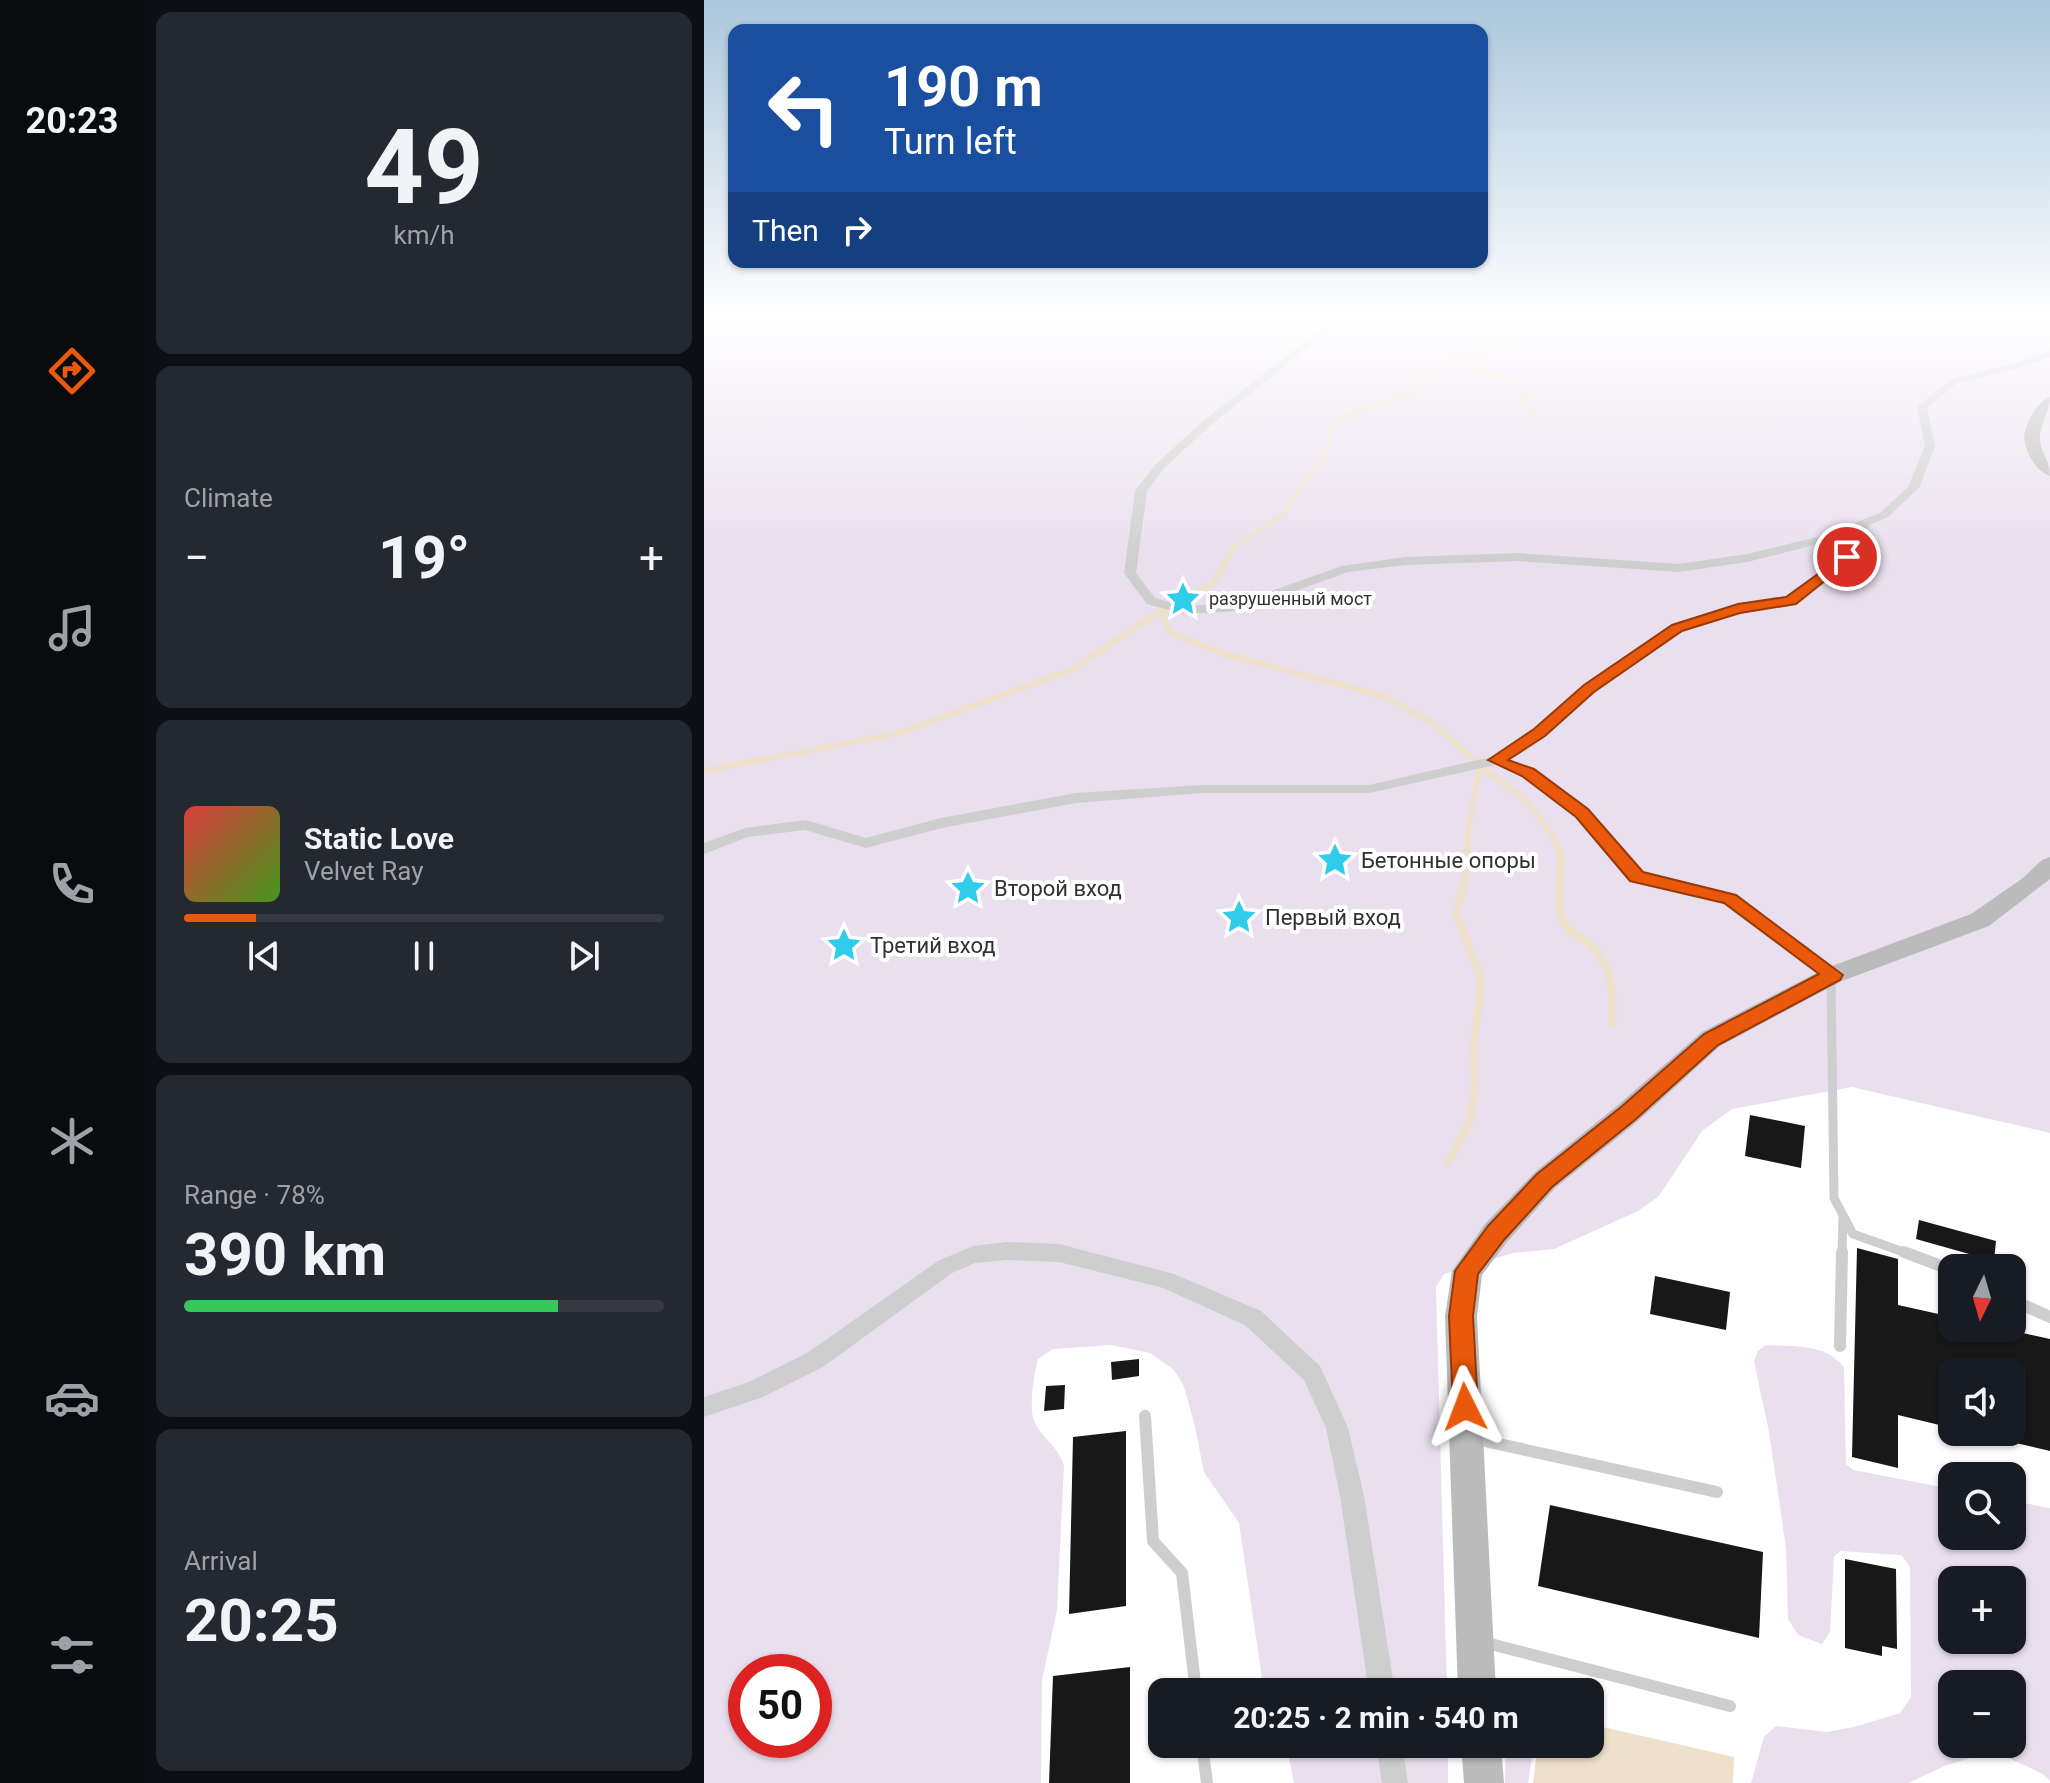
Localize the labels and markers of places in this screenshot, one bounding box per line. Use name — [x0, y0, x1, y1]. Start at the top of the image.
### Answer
pin — [1813, 523, 1881, 591]
place icon: разрушенный мост — [1164, 580, 1202, 618]
place label: разрушенный мост — [1209, 588, 1372, 609]
place icon: Бетонные опоры — [1316, 841, 1354, 879]
place label: Бетонные опоры — [1361, 848, 1536, 873]
place icon: Второй вход — [949, 869, 987, 907]
place label: Второй вход — [994, 876, 1122, 901]
place icon: Первый вход — [1220, 898, 1258, 936]
place label: Первый вход — [1265, 905, 1401, 930]
place icon: Третий вход — [825, 926, 863, 964]
place label: Третий вход — [870, 933, 996, 958]

